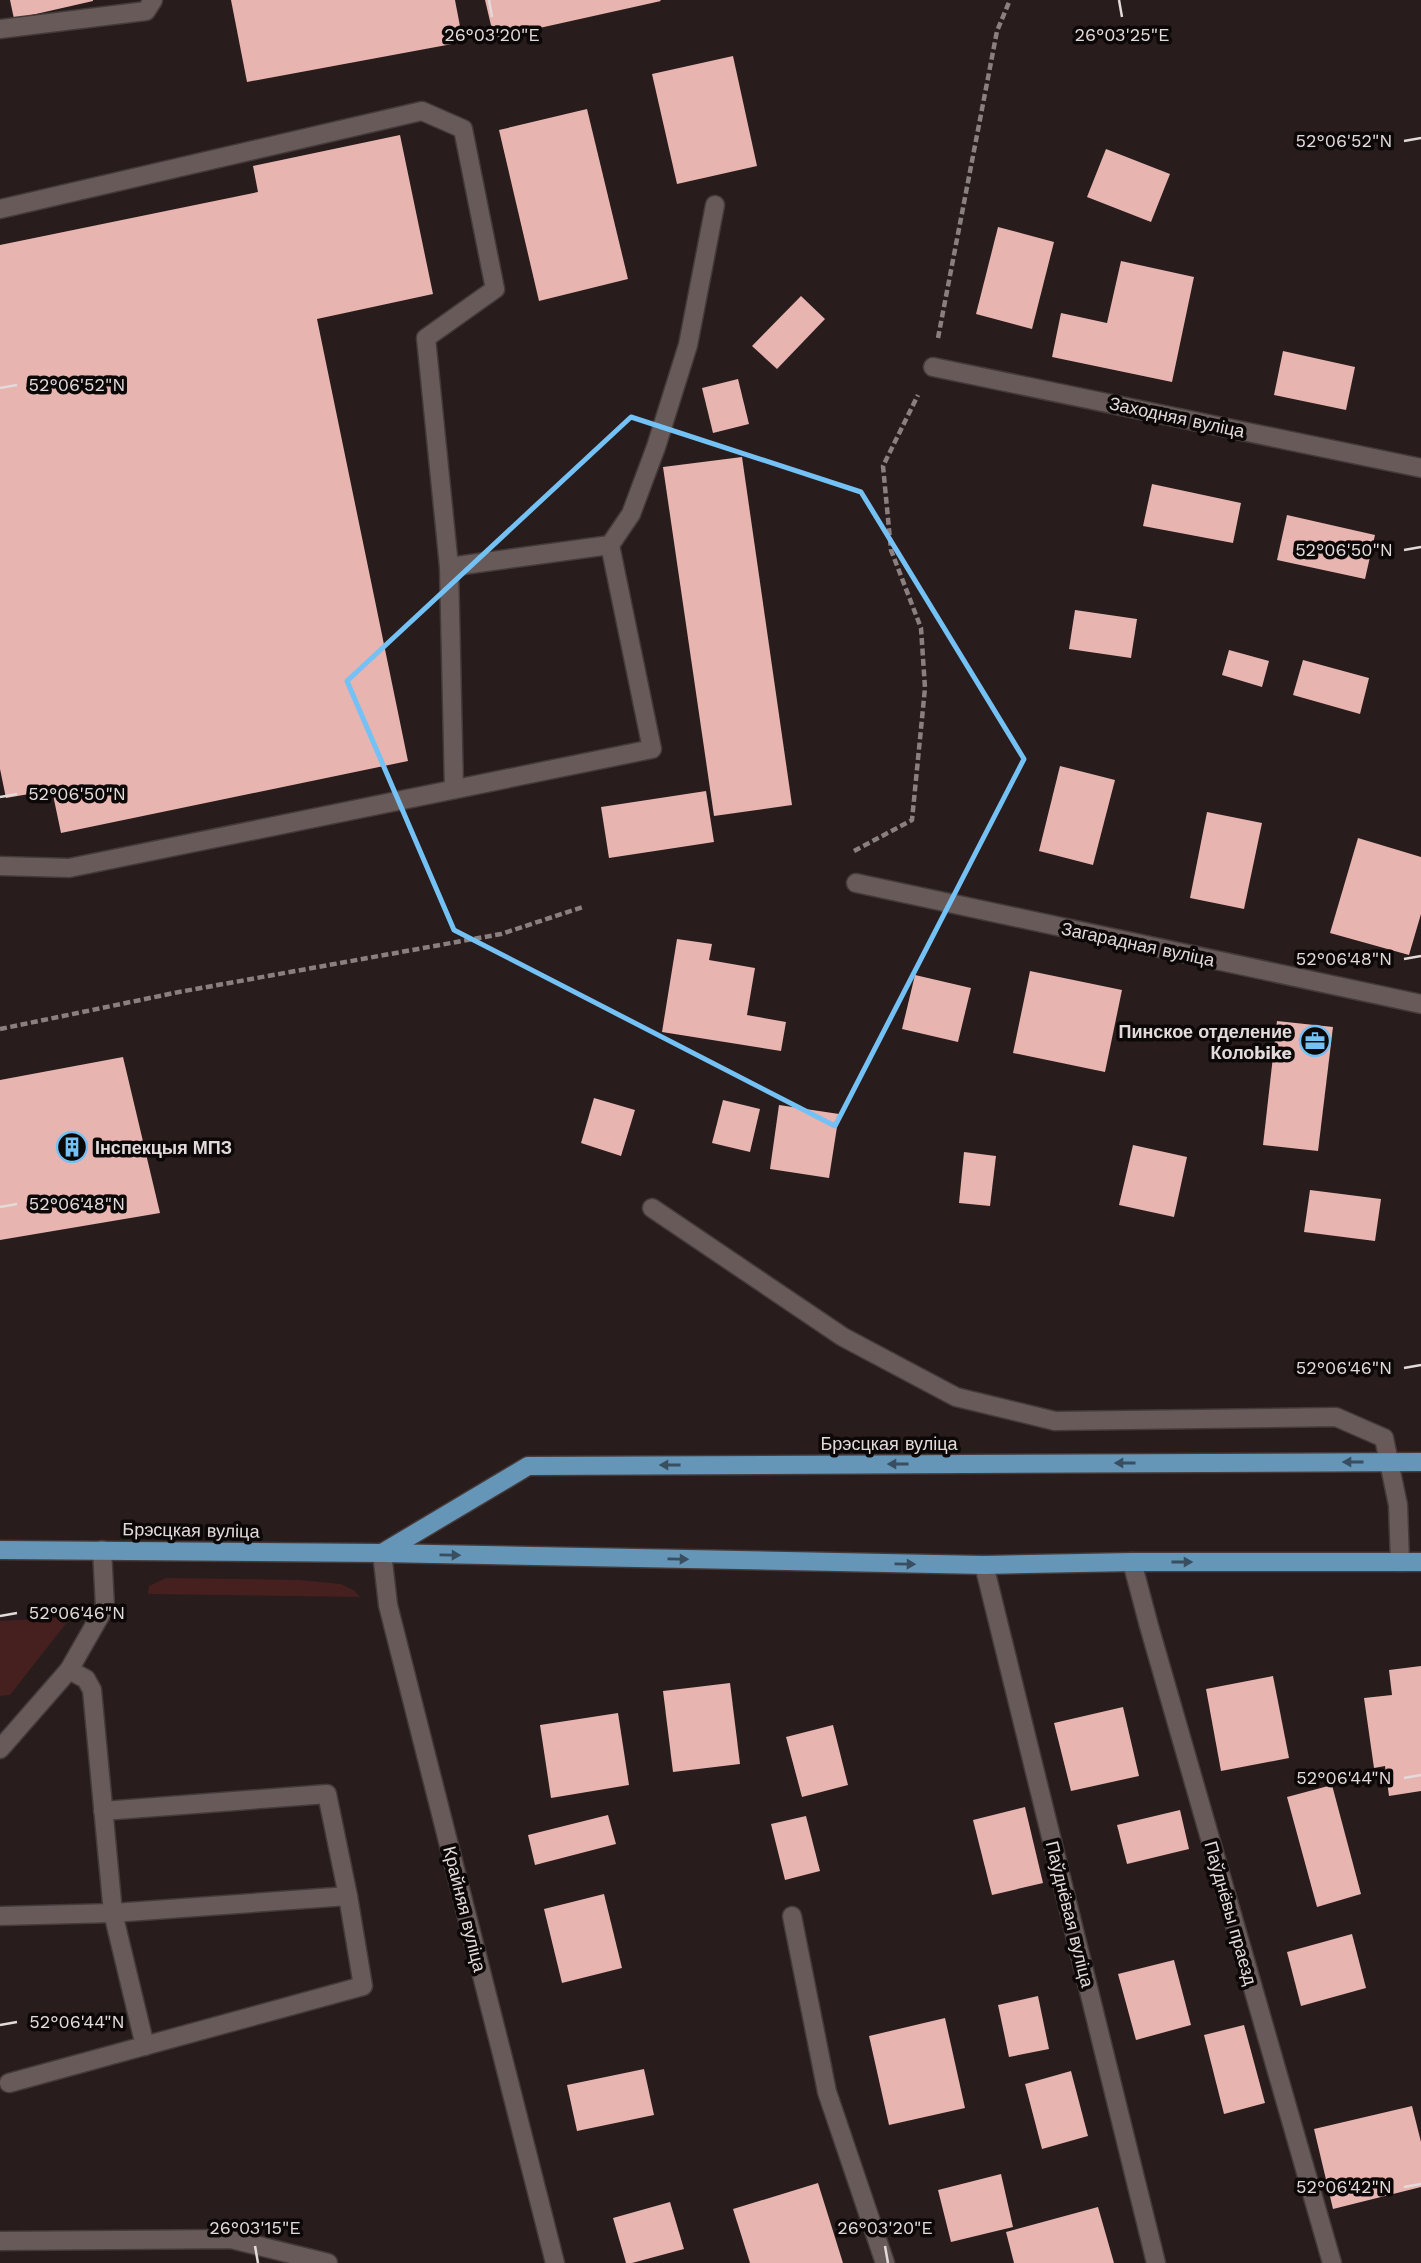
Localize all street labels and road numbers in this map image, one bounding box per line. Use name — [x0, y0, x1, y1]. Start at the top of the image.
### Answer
street label: Заходняя вуліца — [1107, 392, 1248, 442]
street label: Загарадная вуліца — [1060, 918, 1217, 971]
street label: Брэсцкая вуліца — [820, 1433, 959, 1454]
street label: Брэсцкая вуліца — [122, 1518, 261, 1542]
street label: Паўднёвая вуліца — [1042, 1839, 1099, 1990]
street label: Паўднёвы праезд — [1200, 1839, 1262, 1988]
street label: Крайняя вуліца — [439, 1844, 491, 1975]

